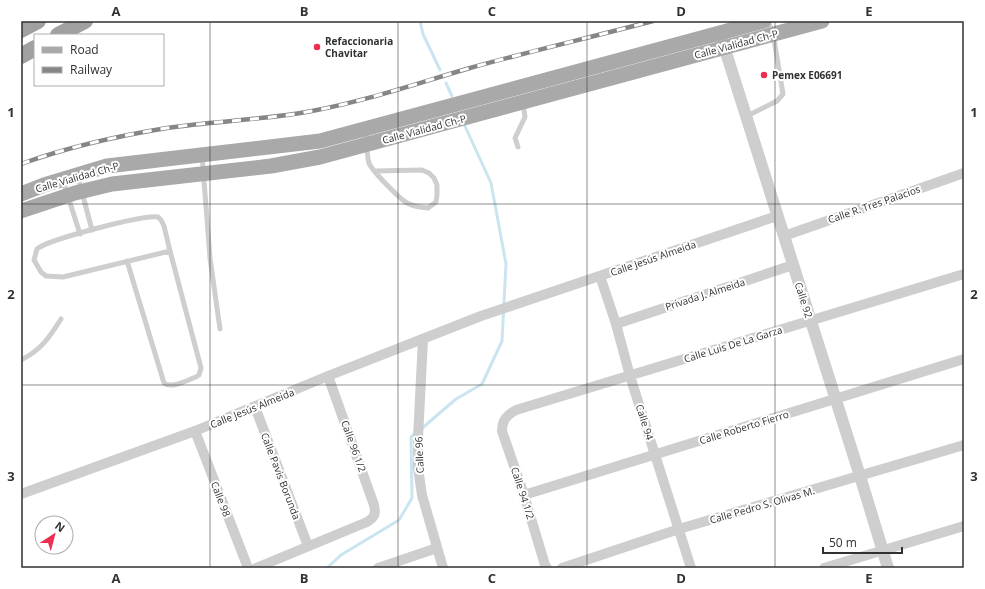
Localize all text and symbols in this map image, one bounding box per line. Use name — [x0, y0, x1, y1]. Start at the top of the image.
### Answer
text: A — [112, 2, 121, 20]
text: B — [300, 2, 309, 20]
text: C — [488, 2, 496, 20]
text: D — [676, 2, 686, 20]
text: E — [865, 2, 873, 20]
street label: Calle Vialidad Ch-P — [693, 26, 779, 62]
legend — [34, 34, 164, 86]
place label: Refaccionaria Chavitar — [325, 34, 393, 60]
text: Road — [70, 41, 99, 58]
marker: Refaccionaria Chavitar — [312, 42, 322, 52]
text: Railway — [70, 61, 113, 78]
place label: Pemex E06691 — [772, 68, 842, 82]
marker: Pemex E06691 — [759, 70, 769, 80]
text: 1 — [7, 103, 15, 121]
text: 1 — [970, 103, 978, 121]
street label: Calle Vialidad Ch-P — [381, 111, 467, 147]
street label: Calle Vialidad Ch-P — [34, 158, 120, 196]
street label: Calle R. Tres Palacios — [826, 182, 922, 226]
street label: Calle Jesús Almeida — [608, 237, 698, 279]
street label: Privada J. Almeida — [663, 274, 747, 314]
street label: Calle 92 — [792, 280, 816, 320]
text: 2 — [7, 285, 15, 303]
text: 2 — [970, 285, 978, 303]
street label: Calle Luis De La Garza — [682, 322, 784, 366]
street label: Calle Jesús Almeida — [208, 385, 296, 431]
street label: Calle 94 — [633, 402, 657, 442]
street label: Calle Roberto Fierro — [698, 407, 790, 447]
street label: Calle 96 1/2 — [338, 418, 370, 474]
street label: Calle Pavis Borunda — [258, 431, 304, 521]
street label: Calle 96 — [411, 436, 427, 474]
street label: Calle 94 1/2 — [508, 465, 538, 521]
text: 3 — [7, 467, 15, 485]
text: 3 — [970, 467, 978, 485]
street label: Calle 98 — [208, 479, 234, 519]
street label: Calle Pedro S. Olivas M. — [708, 483, 816, 527]
north arrow — [34, 515, 74, 555]
text: N — [52, 518, 68, 535]
scale bar — [823, 529, 902, 555]
text: 50 m — [829, 534, 857, 551]
text: A — [112, 569, 121, 587]
text: B — [300, 569, 309, 587]
text: C — [488, 569, 496, 587]
text: D — [676, 569, 686, 587]
text: E — [865, 569, 873, 587]

